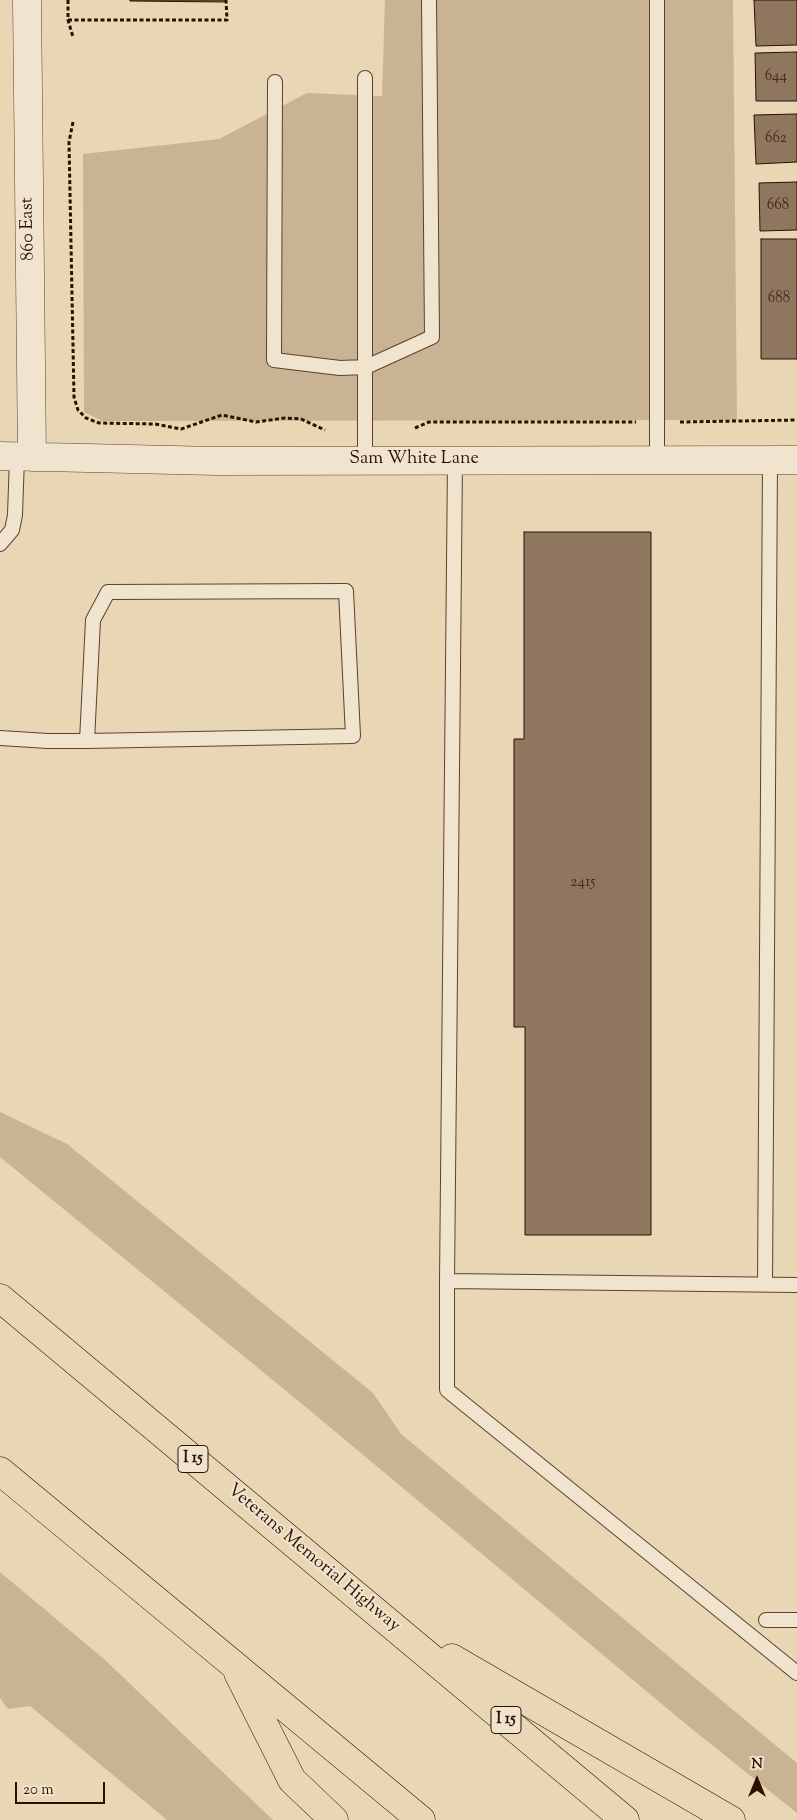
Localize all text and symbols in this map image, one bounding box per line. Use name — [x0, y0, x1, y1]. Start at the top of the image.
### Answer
house number: 644 — [765, 68, 787, 86]
house number: 662 — [765, 130, 787, 148]
street label: 860 East — [18, 197, 40, 261]
house number: 668 — [767, 197, 789, 215]
house number: 688 — [768, 290, 790, 308]
street label: Sam White Lane — [349, 449, 479, 471]
house number: 2415 — [571, 874, 595, 892]
road number: I 15 — [178, 1446, 208, 1472]
street label: Veterans Memorial Highway — [222, 1480, 404, 1638]
road number: I 15 — [491, 1706, 521, 1734]
north arrow — [732, 1755, 782, 1805]
text: N — [751, 1755, 763, 1775]
scale bar — [18, 1772, 108, 1804]
text: 20 m — [23, 1780, 54, 1801]

